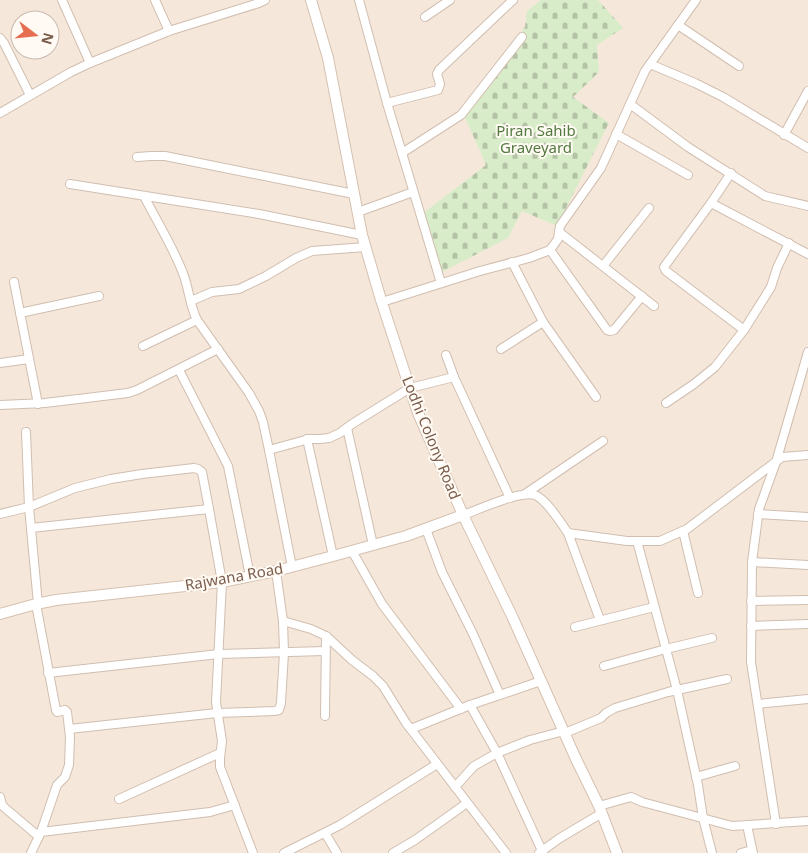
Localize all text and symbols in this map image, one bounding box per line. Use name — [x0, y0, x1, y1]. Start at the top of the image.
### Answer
north arrow — [10, 10, 60, 60]
text: N — [37, 31, 59, 47]
park label: Piran Sahib Graveyard — [496, 120, 576, 157]
street label: Lodhi Colony Road — [398, 373, 466, 502]
street label: Rajwana Road — [183, 558, 285, 594]

